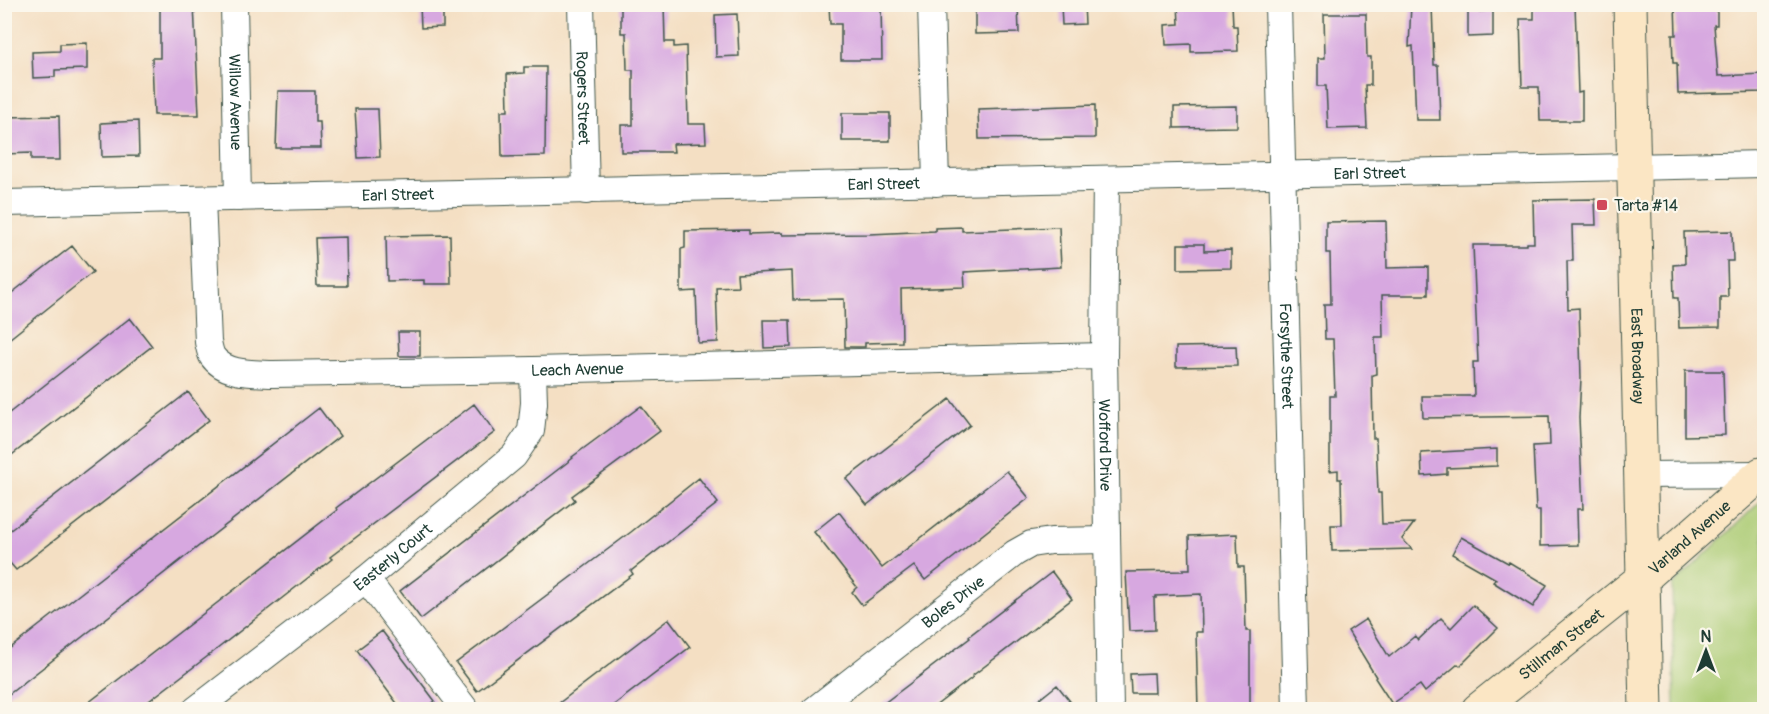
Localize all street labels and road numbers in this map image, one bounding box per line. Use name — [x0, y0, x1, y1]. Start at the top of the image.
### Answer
street label: Rogers Street — [571, 51, 594, 146]
street label: Willow Avenue — [224, 54, 246, 150]
street label: Earl Street — [1333, 163, 1407, 185]
street label: Earl Street — [847, 174, 921, 195]
street label: Earl Street — [362, 184, 435, 206]
street label: Forsythe Street — [1275, 303, 1297, 410]
street label: East Broadway — [1626, 308, 1648, 404]
street label: Leach Avenue — [531, 359, 624, 381]
street label: Wofford Drive — [1094, 399, 1115, 491]
street label: Varland Avenue — [1645, 496, 1735, 580]
street label: Easterly Court — [350, 519, 437, 596]
street label: Boles Drive — [918, 572, 989, 633]
street label: Stillman Street — [1515, 604, 1608, 685]

